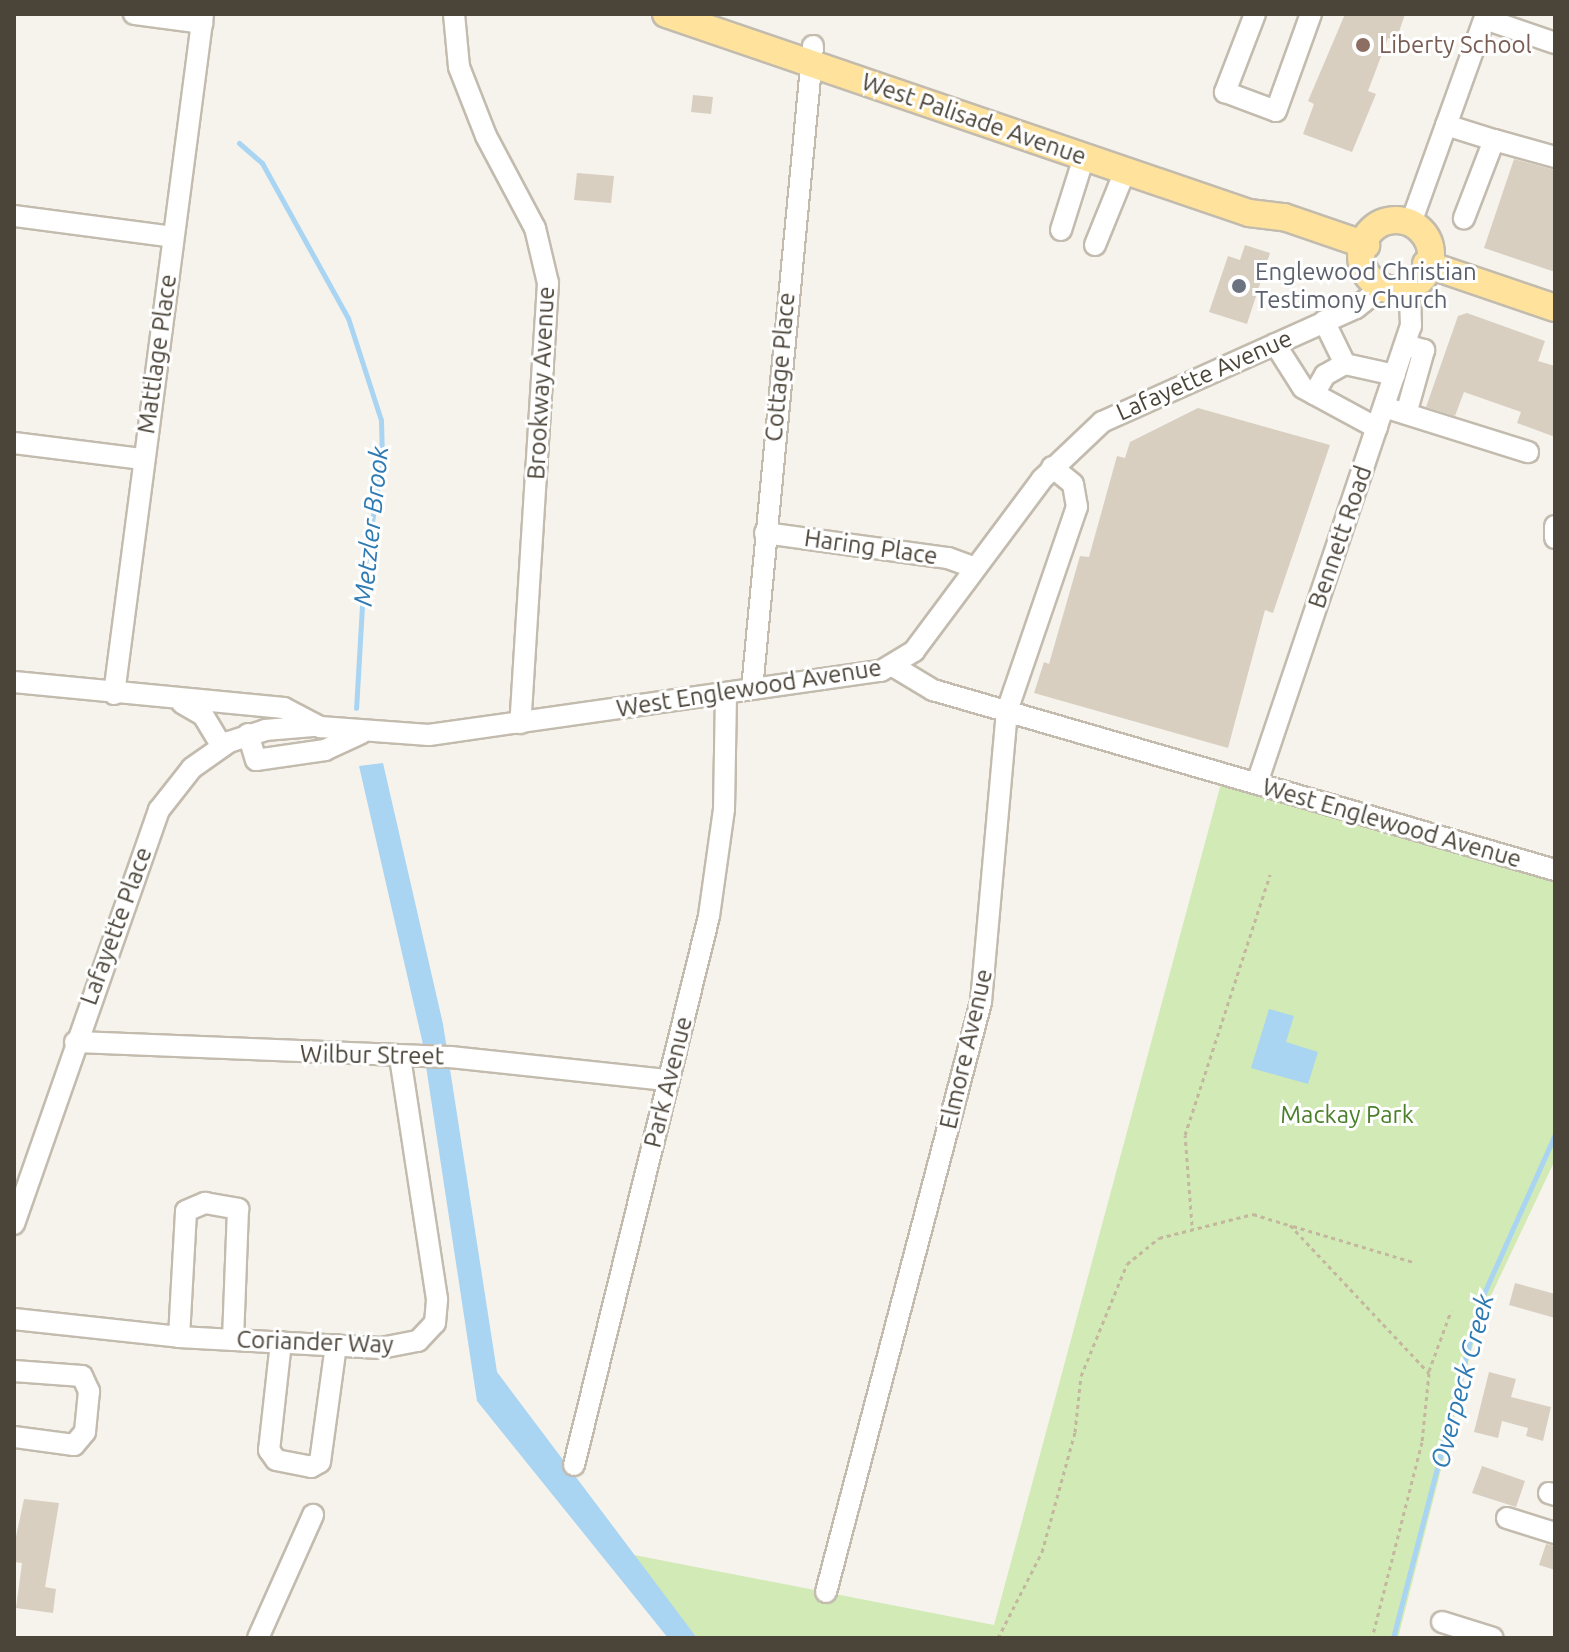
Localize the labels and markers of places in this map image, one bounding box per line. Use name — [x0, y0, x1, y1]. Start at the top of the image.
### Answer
place label: Liberty School — [1379, 31, 1532, 59]
marker: Liberty School — [1354, 36, 1372, 54]
place label: Englewood Christian Testimony Church — [1255, 258, 1477, 314]
marker: Englewood Christian Testimony Church — [1230, 277, 1248, 295]

